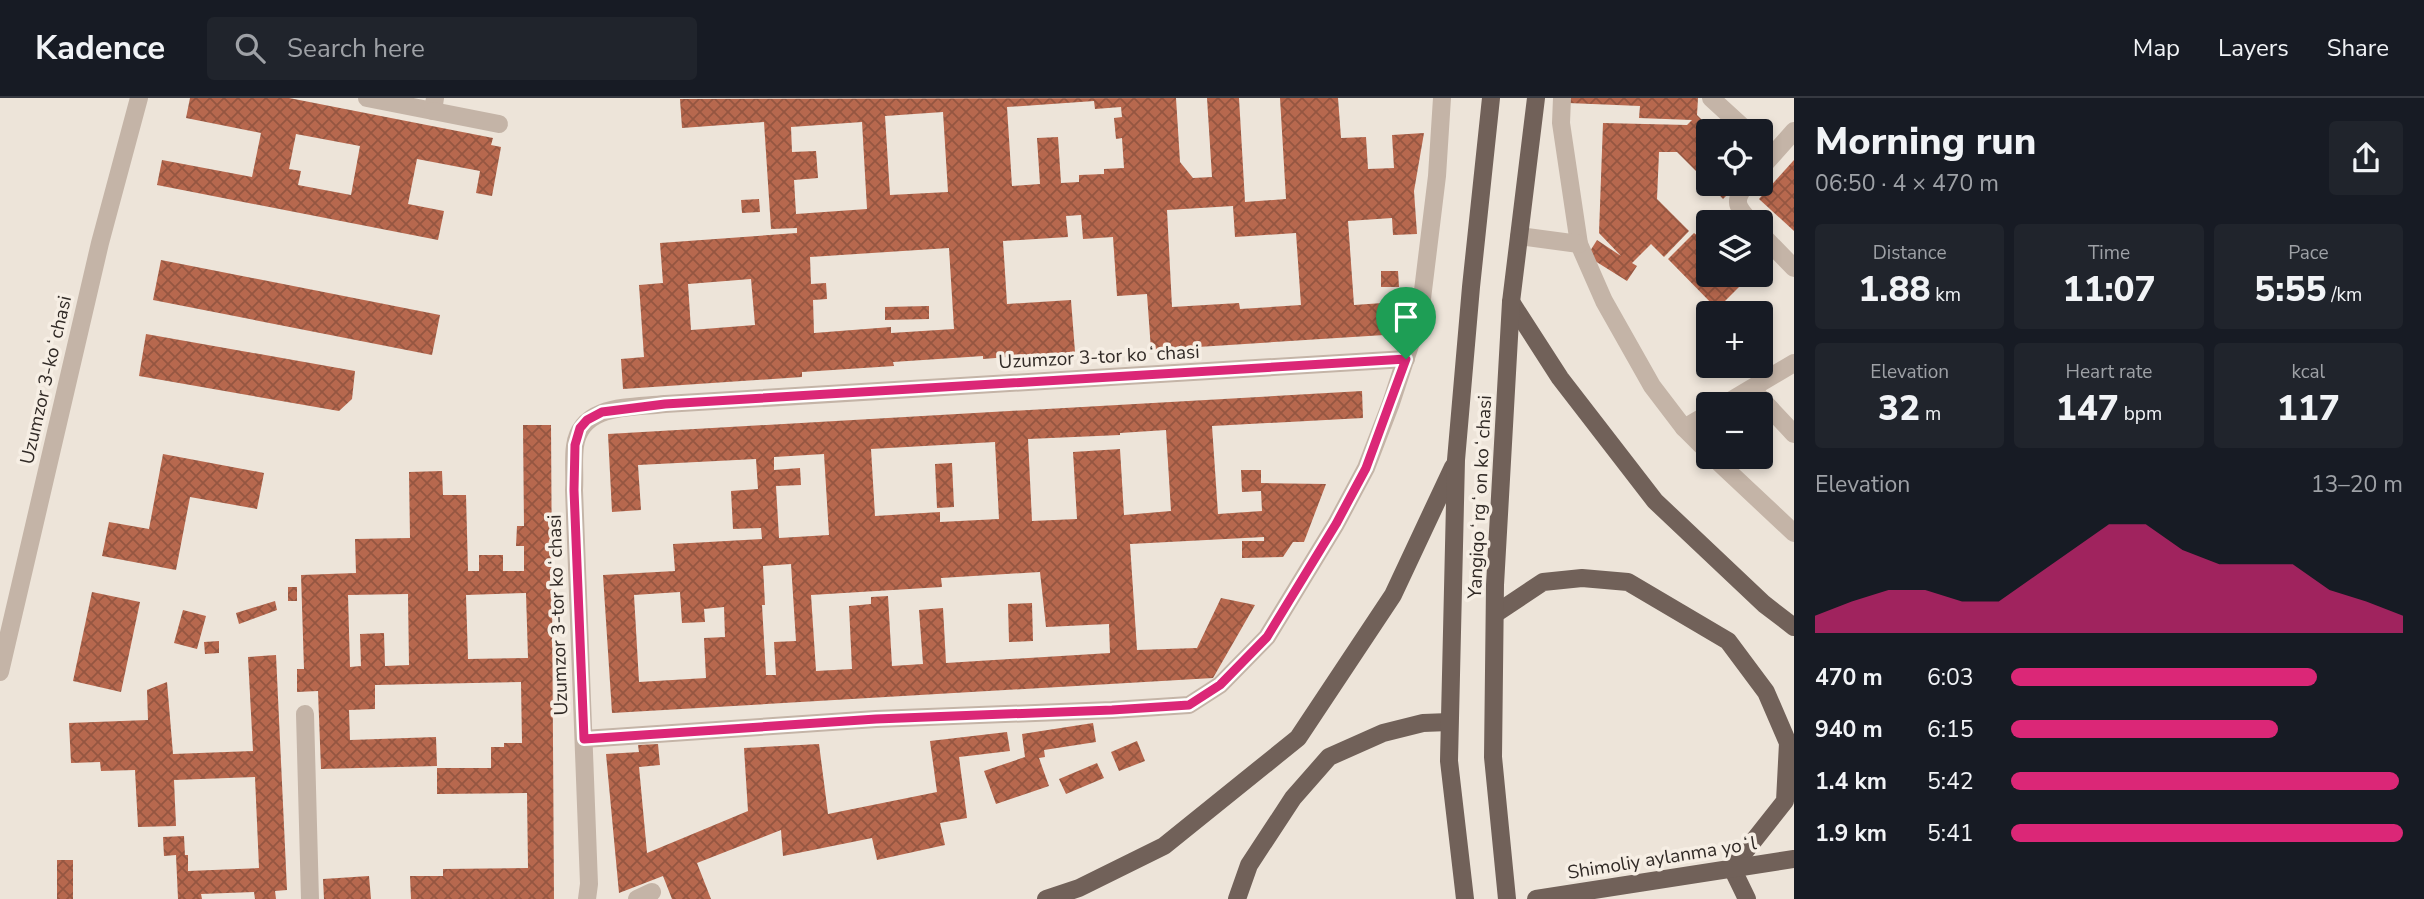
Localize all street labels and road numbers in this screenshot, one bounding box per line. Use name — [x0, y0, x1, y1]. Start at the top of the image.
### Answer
street label: Uzumzor 3-koʻchasi — [14, 293, 78, 467]
street label: Uzumzor 3-tor koʻchasi — [998, 339, 1200, 375]
street label: Yangiqoʻrgʻon koʻchasi — [1462, 395, 1498, 600]
street label: Uzumzor 3-tor koʻchasi — [541, 514, 575, 716]
street label: Shimoliy aylanma yoʻl — [1566, 830, 1759, 886]

